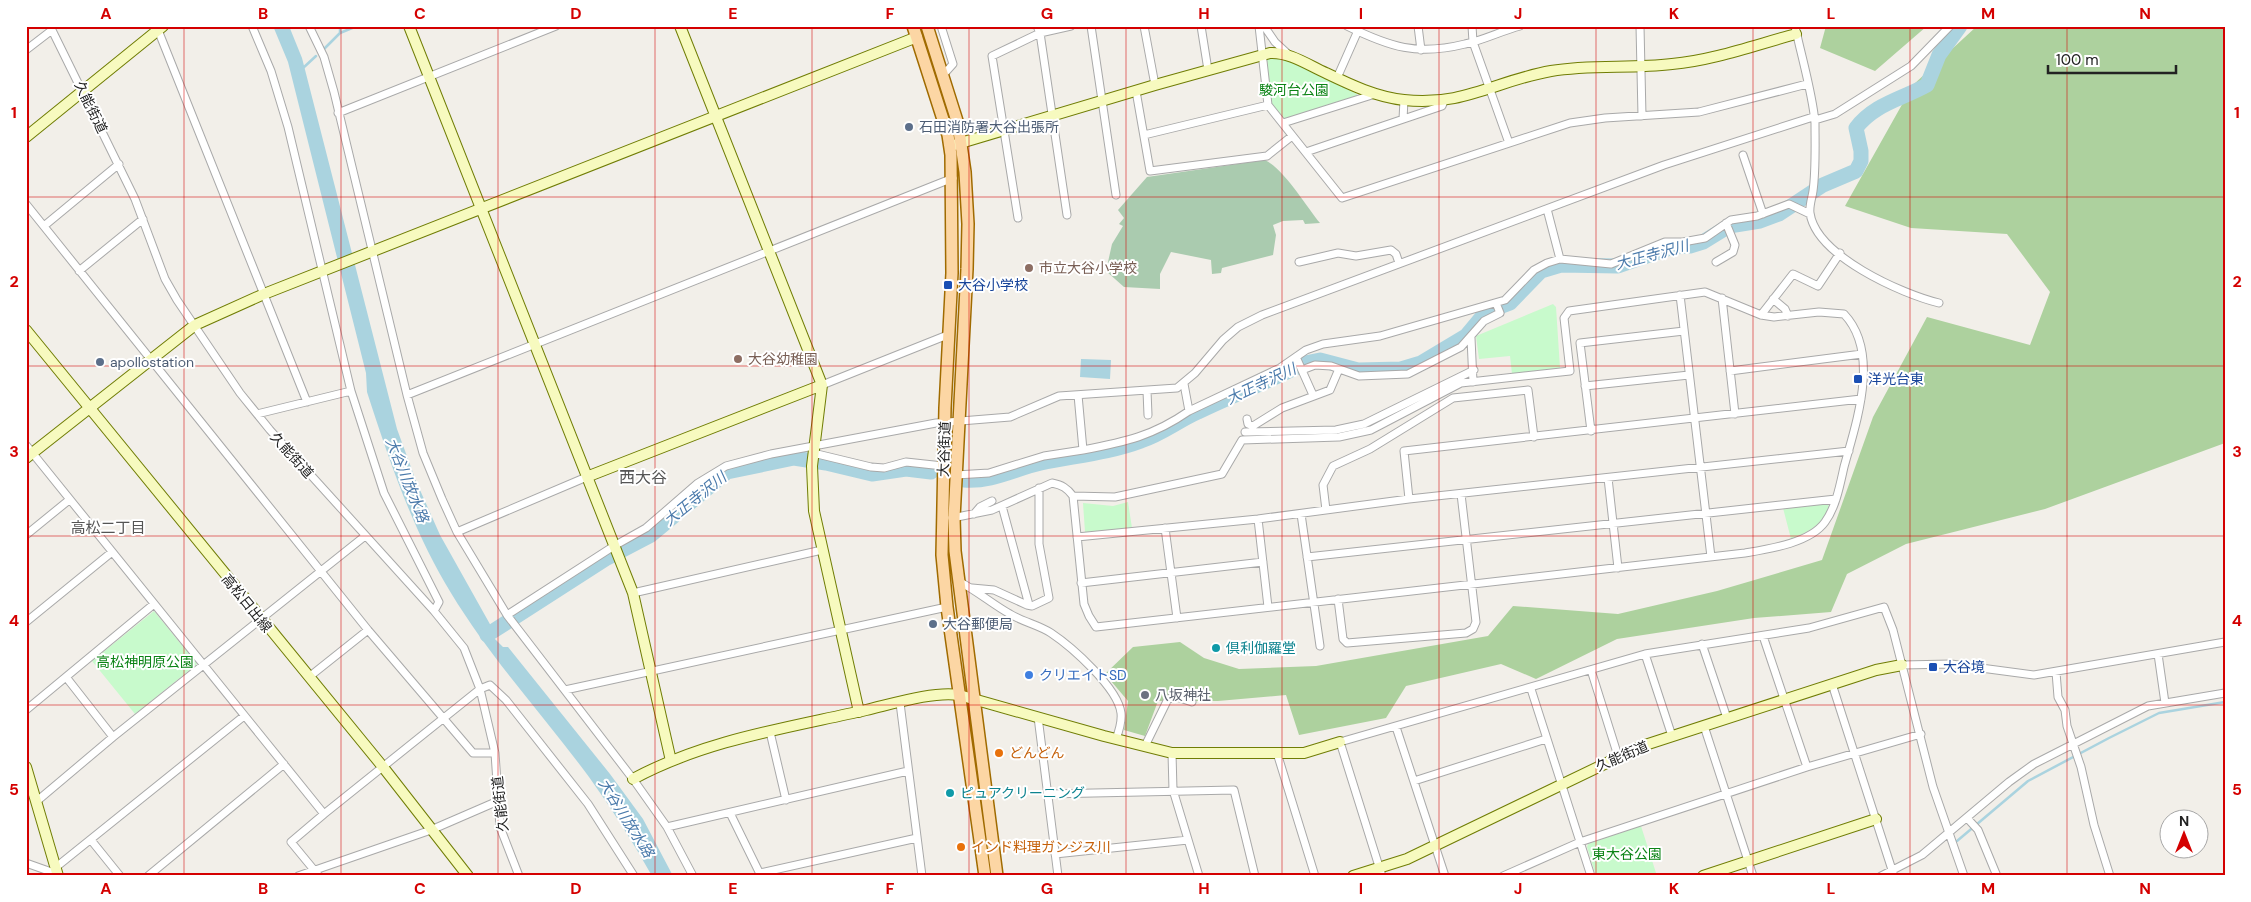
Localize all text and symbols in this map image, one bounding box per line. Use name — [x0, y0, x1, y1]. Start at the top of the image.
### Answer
text: A — [100, 3, 112, 24]
text: B — [258, 3, 268, 24]
text: C — [414, 3, 426, 24]
text: D — [570, 3, 582, 24]
text: E — [728, 3, 738, 24]
text: F — [886, 3, 895, 24]
text: G — [1041, 3, 1053, 24]
text: H — [1198, 3, 1210, 24]
text: I — [1359, 3, 1363, 24]
text: J — [1514, 3, 1522, 24]
text: K — [1669, 3, 1680, 24]
text: L — [1827, 3, 1836, 24]
text: M — [1981, 3, 1995, 24]
text: N — [2139, 3, 2151, 24]
scale bar — [2048, 42, 2176, 74]
text: 100 m — [2056, 50, 2099, 70]
street label: 久能街道 — [71, 78, 111, 136]
park label: 駿河台公園 — [1259, 81, 1329, 99]
text: 1 — [11, 102, 17, 123]
text: 1 — [2234, 102, 2240, 123]
place label: 石田消防署大谷出張所 — [919, 118, 1059, 136]
marker: 石田消防署大谷出張所 — [903, 121, 915, 133]
water label: 大正寺沢川 — [1613, 235, 1693, 274]
place label: 市立大谷小学校 — [1039, 259, 1137, 277]
marker: 市立大谷小学校 — [1023, 262, 1035, 274]
text: 2 — [9, 271, 19, 292]
text: 2 — [2232, 271, 2242, 292]
place label: 大谷小学校 — [958, 276, 1028, 294]
marker: 大谷小学校 — [942, 279, 954, 291]
place label: 大谷幼稚園 — [748, 350, 818, 368]
place label: apollostation — [110, 353, 194, 371]
marker: 大谷幼稚園 — [732, 353, 744, 365]
marker: apollostation — [94, 356, 106, 368]
water label: 大正寺沢川 — [1223, 358, 1301, 409]
place label: 洋光台東 — [1868, 370, 1924, 388]
marker: 洋光台東 — [1852, 373, 1864, 385]
street label: 大谷街道 — [934, 421, 954, 477]
street label: 久能街道 — [267, 428, 317, 482]
water label: 大谷川放水路 — [381, 435, 434, 527]
text: 3 — [9, 441, 19, 462]
text: 3 — [2232, 441, 2242, 462]
water label: 大正寺沢川 — [660, 466, 732, 530]
district label: 西大谷 — [619, 467, 667, 488]
district label: 高松二丁目 — [70, 518, 146, 538]
street label: 高松日出線 — [218, 570, 276, 636]
text: 4 — [9, 610, 19, 631]
text: 4 — [2232, 610, 2242, 631]
place label: 大谷郵便局 — [943, 615, 1013, 633]
marker: 大谷郵便局 — [927, 618, 939, 630]
place label: 倶利伽羅堂 — [1225, 639, 1296, 657]
marker: 倶利伽羅堂 — [1210, 642, 1222, 654]
park label: 高松神明原公園 — [96, 653, 194, 671]
place label: 大谷境 — [1943, 658, 1985, 676]
marker: 大谷境 — [1927, 661, 1939, 673]
place label: クリエイトSD — [1039, 666, 1127, 684]
marker: クリエイトSD — [1023, 669, 1035, 681]
place label: 八坂神社 — [1155, 686, 1211, 704]
marker: 八坂神社 — [1139, 689, 1151, 701]
street label: 久能街道 — [1593, 737, 1651, 775]
place label: どんどん — [1009, 744, 1065, 762]
marker: どんどん — [993, 747, 1005, 759]
street label: 久能街道 — [488, 775, 512, 833]
water label: 大谷川放水路 — [594, 775, 659, 863]
text: 5 — [9, 779, 19, 800]
text: 5 — [2232, 779, 2242, 800]
place label: ピュアクリーニング — [960, 784, 1085, 802]
marker: ピュアクリーニング — [944, 787, 956, 799]
north arrow — [2158, 810, 2208, 860]
text: N — [2179, 812, 2189, 830]
place label: インド料理ガンジス川 — [971, 838, 1111, 856]
marker: インド料理ガンジス川 — [955, 841, 967, 853]
park label: 東大谷公園 — [1592, 845, 1662, 863]
text: A — [100, 878, 112, 899]
text: B — [258, 878, 268, 899]
text: C — [414, 878, 426, 899]
text: D — [570, 878, 582, 899]
text: E — [728, 878, 738, 899]
text: F — [886, 878, 895, 899]
text: G — [1041, 878, 1053, 899]
text: H — [1198, 878, 1210, 899]
text: I — [1359, 878, 1363, 899]
text: J — [1514, 878, 1522, 899]
text: K — [1669, 878, 1680, 899]
text: L — [1827, 878, 1836, 899]
text: M — [1981, 878, 1995, 899]
text: N — [2139, 878, 2151, 899]

